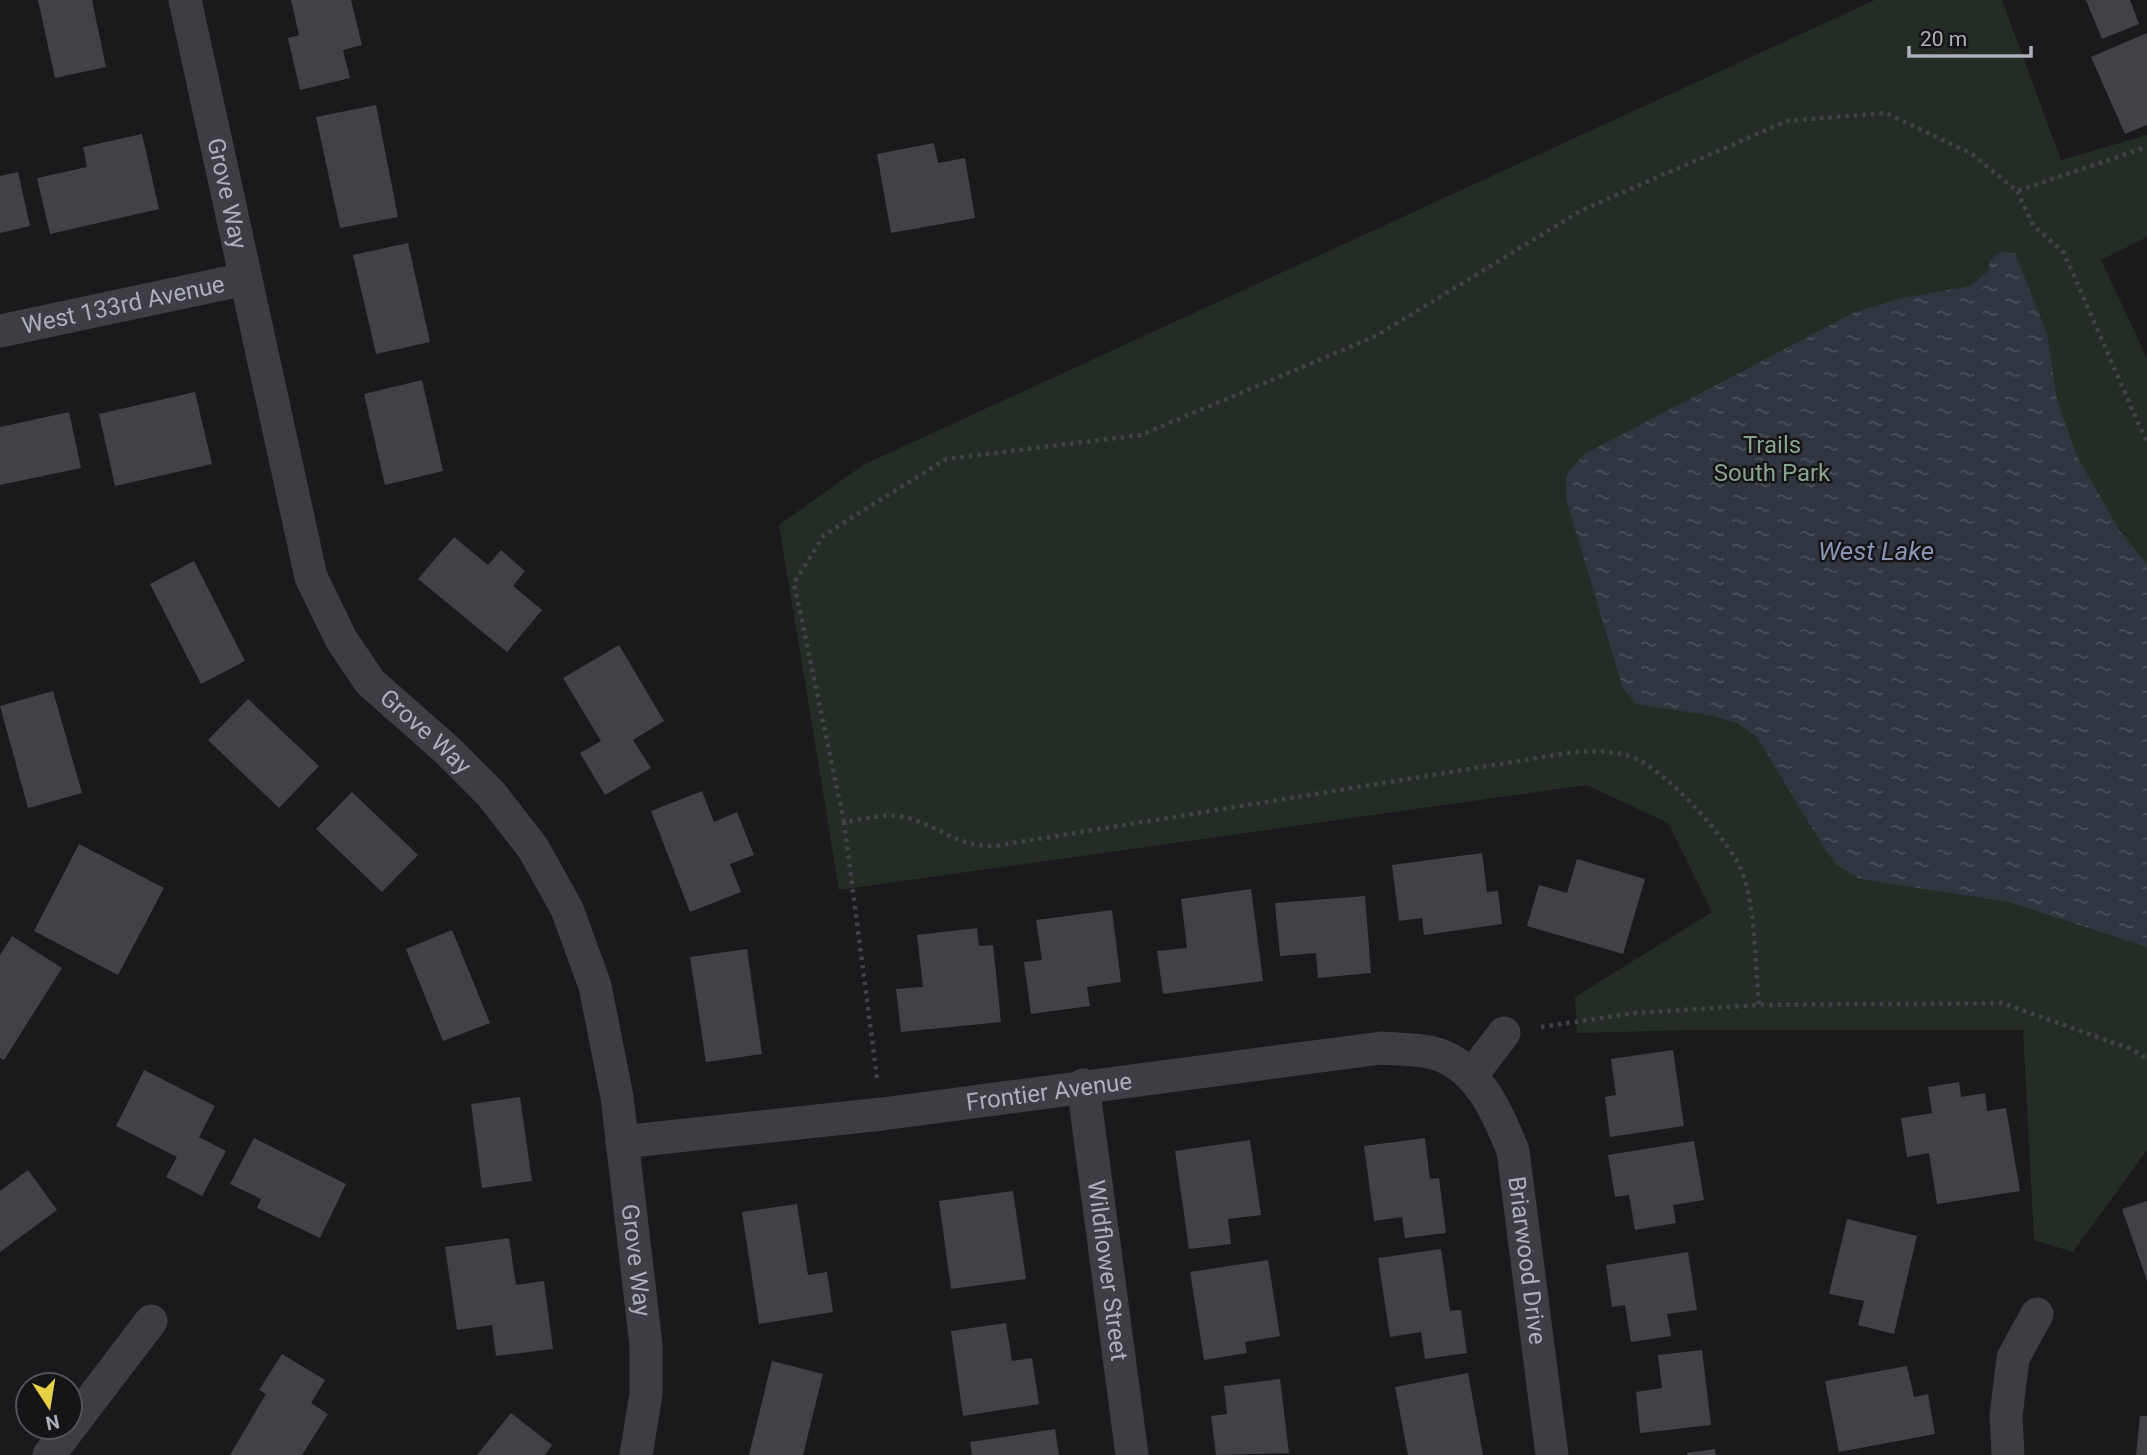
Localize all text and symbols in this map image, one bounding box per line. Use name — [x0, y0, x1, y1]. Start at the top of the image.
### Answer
scale bar — [1909, 14, 2032, 58]
text: 20 m — [1920, 27, 1967, 51]
street label: Grove Way — [201, 135, 253, 252]
street label: West 133rd Avenue — [19, 270, 227, 340]
park label: Trails South Park — [1714, 431, 1831, 487]
water label: West Lake — [1818, 536, 1934, 566]
street label: Grove Way — [374, 683, 477, 780]
street label: Frontier Avenue — [964, 1067, 1134, 1117]
street label: Briarwood Drive — [1502, 1175, 1552, 1346]
street label: Wildflower Street — [1082, 1178, 1133, 1363]
street label: Grove Way — [616, 1202, 657, 1319]
north arrow — [14, 1371, 84, 1441]
text: N — [43, 1409, 61, 1435]

